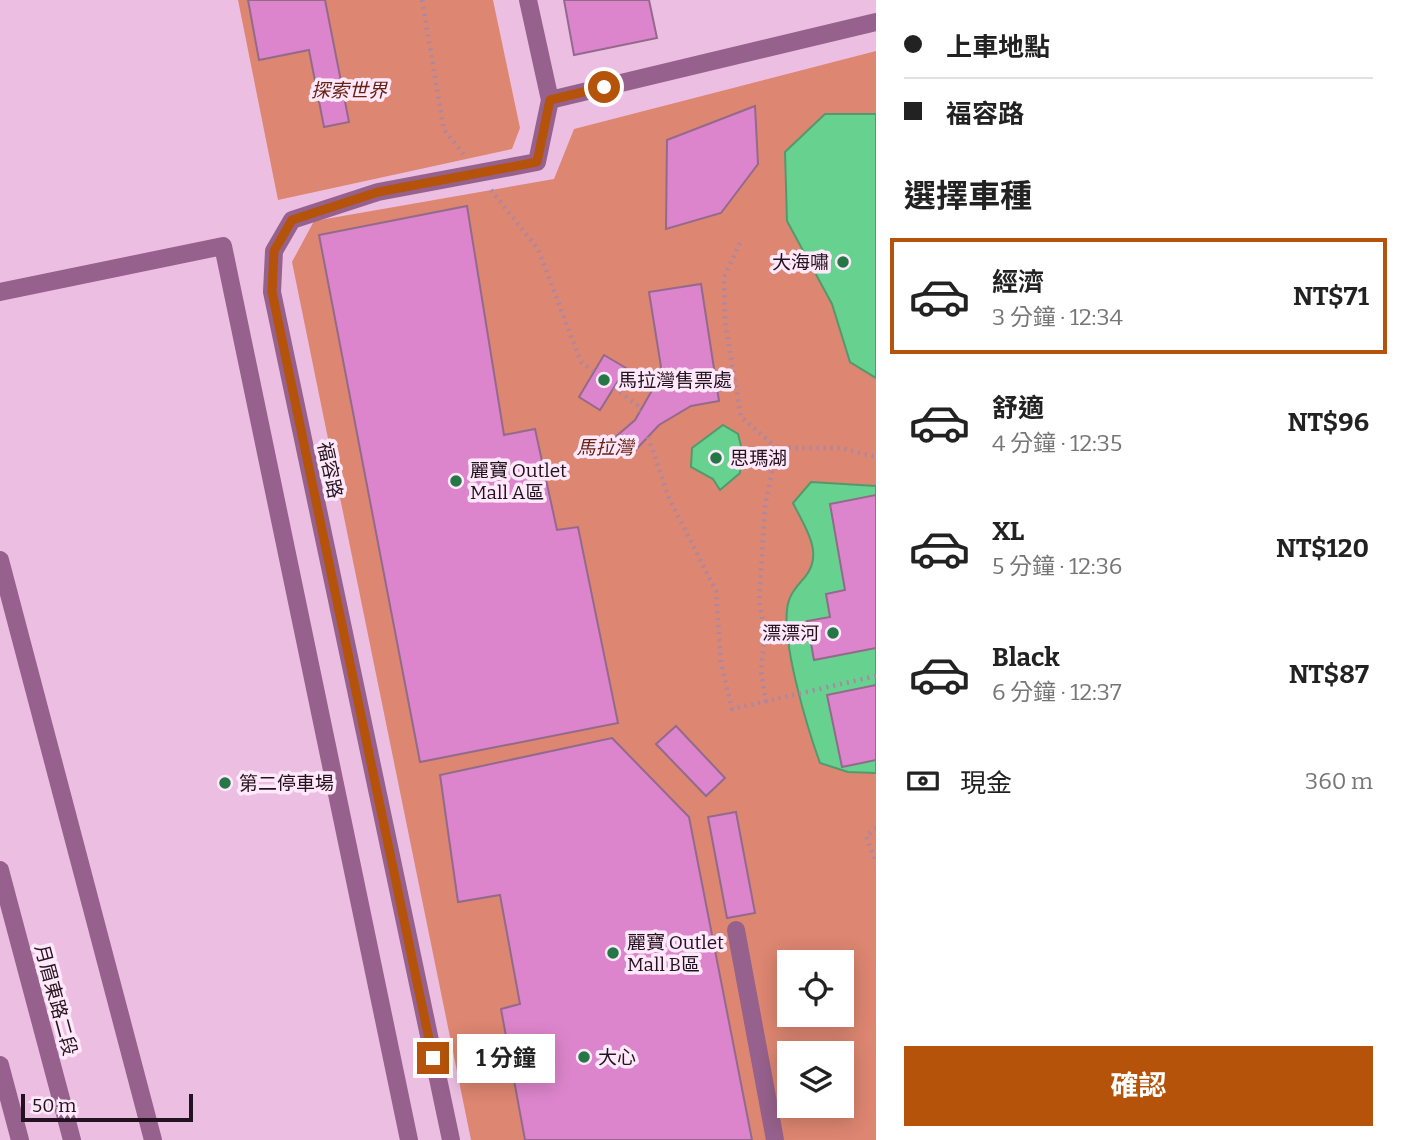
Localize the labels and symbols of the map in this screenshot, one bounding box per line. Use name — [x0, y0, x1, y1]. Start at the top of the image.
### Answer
route start — [588, 71, 620, 103]
park label: 探索世界 — [311, 79, 388, 102]
place label: 大海嘯 — [772, 251, 829, 274]
marker: 大海嘯 — [835, 254, 851, 270]
place label: 馬拉灣售票處 — [618, 369, 732, 392]
marker: 馬拉灣售票處 — [596, 372, 612, 388]
park label: 馬拉灣 — [576, 436, 635, 459]
street label: 福容路 — [313, 440, 347, 500]
place label: 思瑪湖 — [730, 447, 787, 470]
marker: 思瑪湖 — [708, 450, 724, 466]
place label: 麗寶 Outlet Mall A區 — [470, 459, 567, 504]
marker: 麗寶 Outlet Mall A區 — [448, 473, 464, 489]
place label: 漂漂河 — [762, 622, 819, 645]
marker: 漂漂河 — [825, 625, 841, 641]
place label: 第二停車場 — [239, 772, 334, 795]
marker: 第二停車場 — [217, 775, 233, 791]
place label: 麗寶 Outlet Mall B區 — [627, 931, 724, 976]
street label: 月眉東路二段 — [30, 942, 82, 1058]
marker: 麗寶 Outlet Mall B區 — [605, 945, 621, 961]
callout: 1 分鐘 — [458, 1034, 556, 1082]
route end — [417, 1042, 449, 1074]
place label: 大心 — [598, 1046, 636, 1069]
marker: 大心 — [576, 1049, 592, 1065]
scale bar — [21, 1091, 192, 1123]

